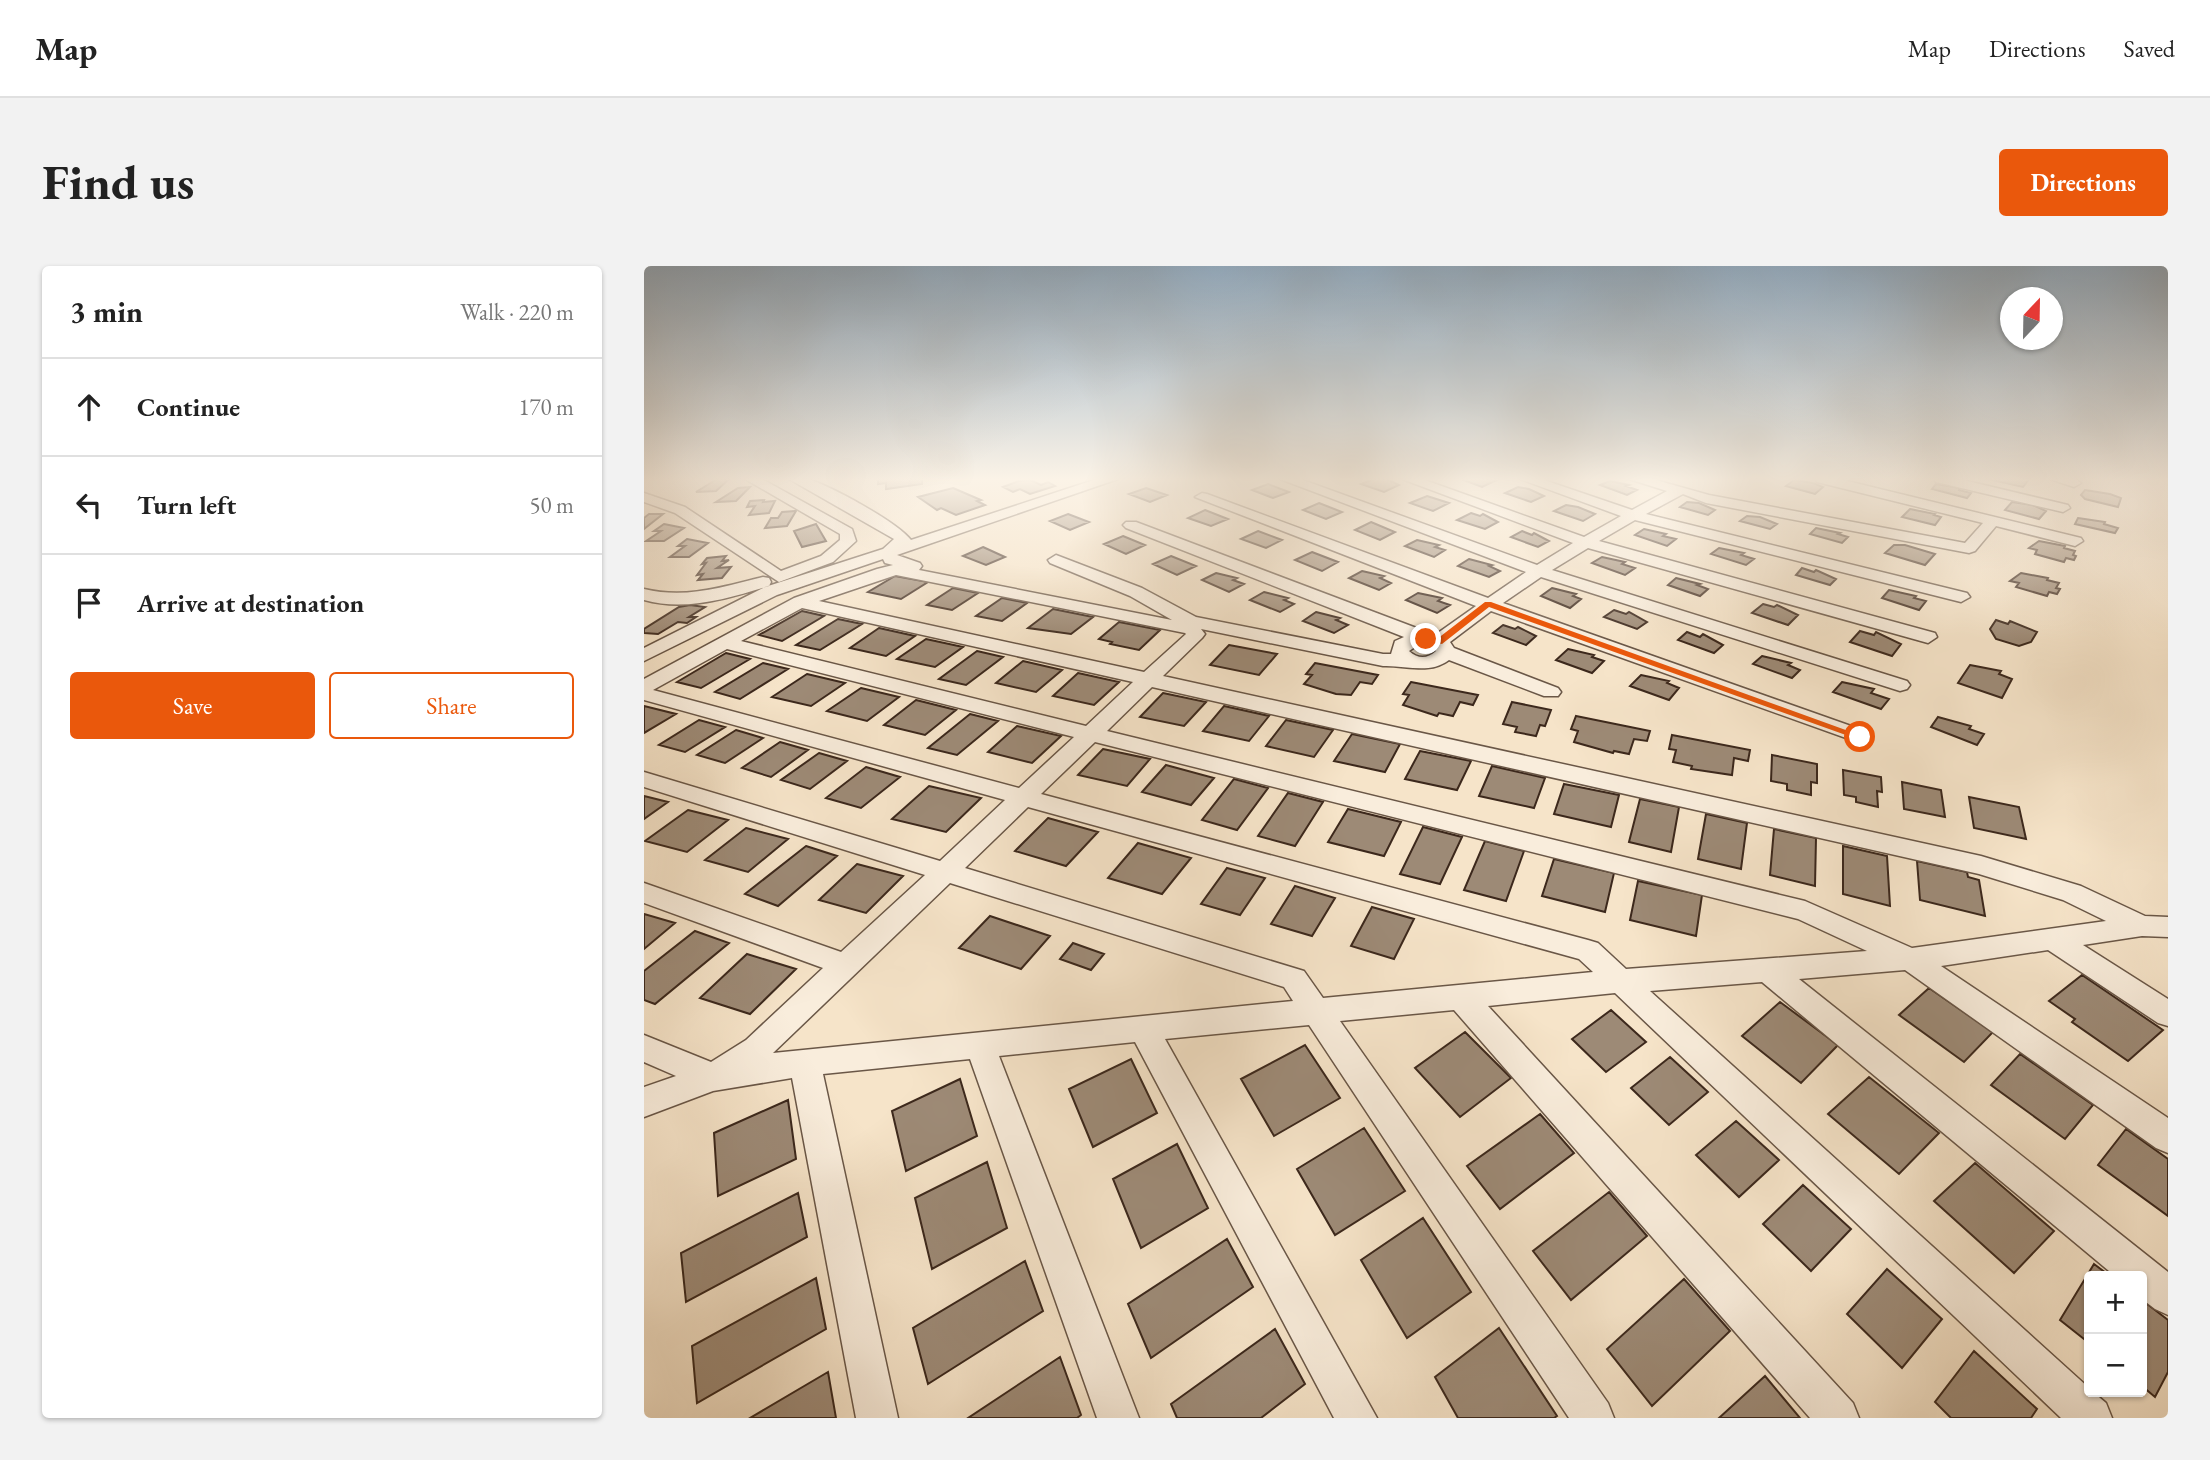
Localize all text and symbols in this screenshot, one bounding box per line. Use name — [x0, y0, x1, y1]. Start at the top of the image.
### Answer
text: Map — [35, 27, 97, 70]
text: Map — [1908, 33, 1951, 64]
text: Directions — [1989, 33, 2086, 64]
text: Saved — [2124, 33, 2175, 64]
button: Directions — [1999, 149, 2168, 216]
text: Find us — [42, 150, 194, 214]
north arrow — [2000, 287, 2063, 350]
text: 3 min — [70, 292, 143, 331]
text: Walk · 220 m — [460, 297, 574, 327]
icon: ahead — [70, 388, 108, 426]
text: Continue — [137, 390, 240, 424]
text: 170 m — [518, 392, 574, 422]
icon: left — [70, 486, 108, 524]
text: Turn left — [137, 488, 236, 522]
text: 50 m — [529, 490, 574, 520]
icon: arrive — [70, 584, 108, 622]
text: Arrive at destination — [137, 586, 364, 620]
route end — [1410, 623, 1441, 654]
button: Save — [70, 672, 315, 739]
button: Share — [329, 672, 574, 739]
route start — [1844, 721, 1875, 752]
map controls — [2084, 1271, 2147, 1397]
button: + — [2084, 1271, 2147, 1334]
button: − — [2084, 1334, 2147, 1397]

